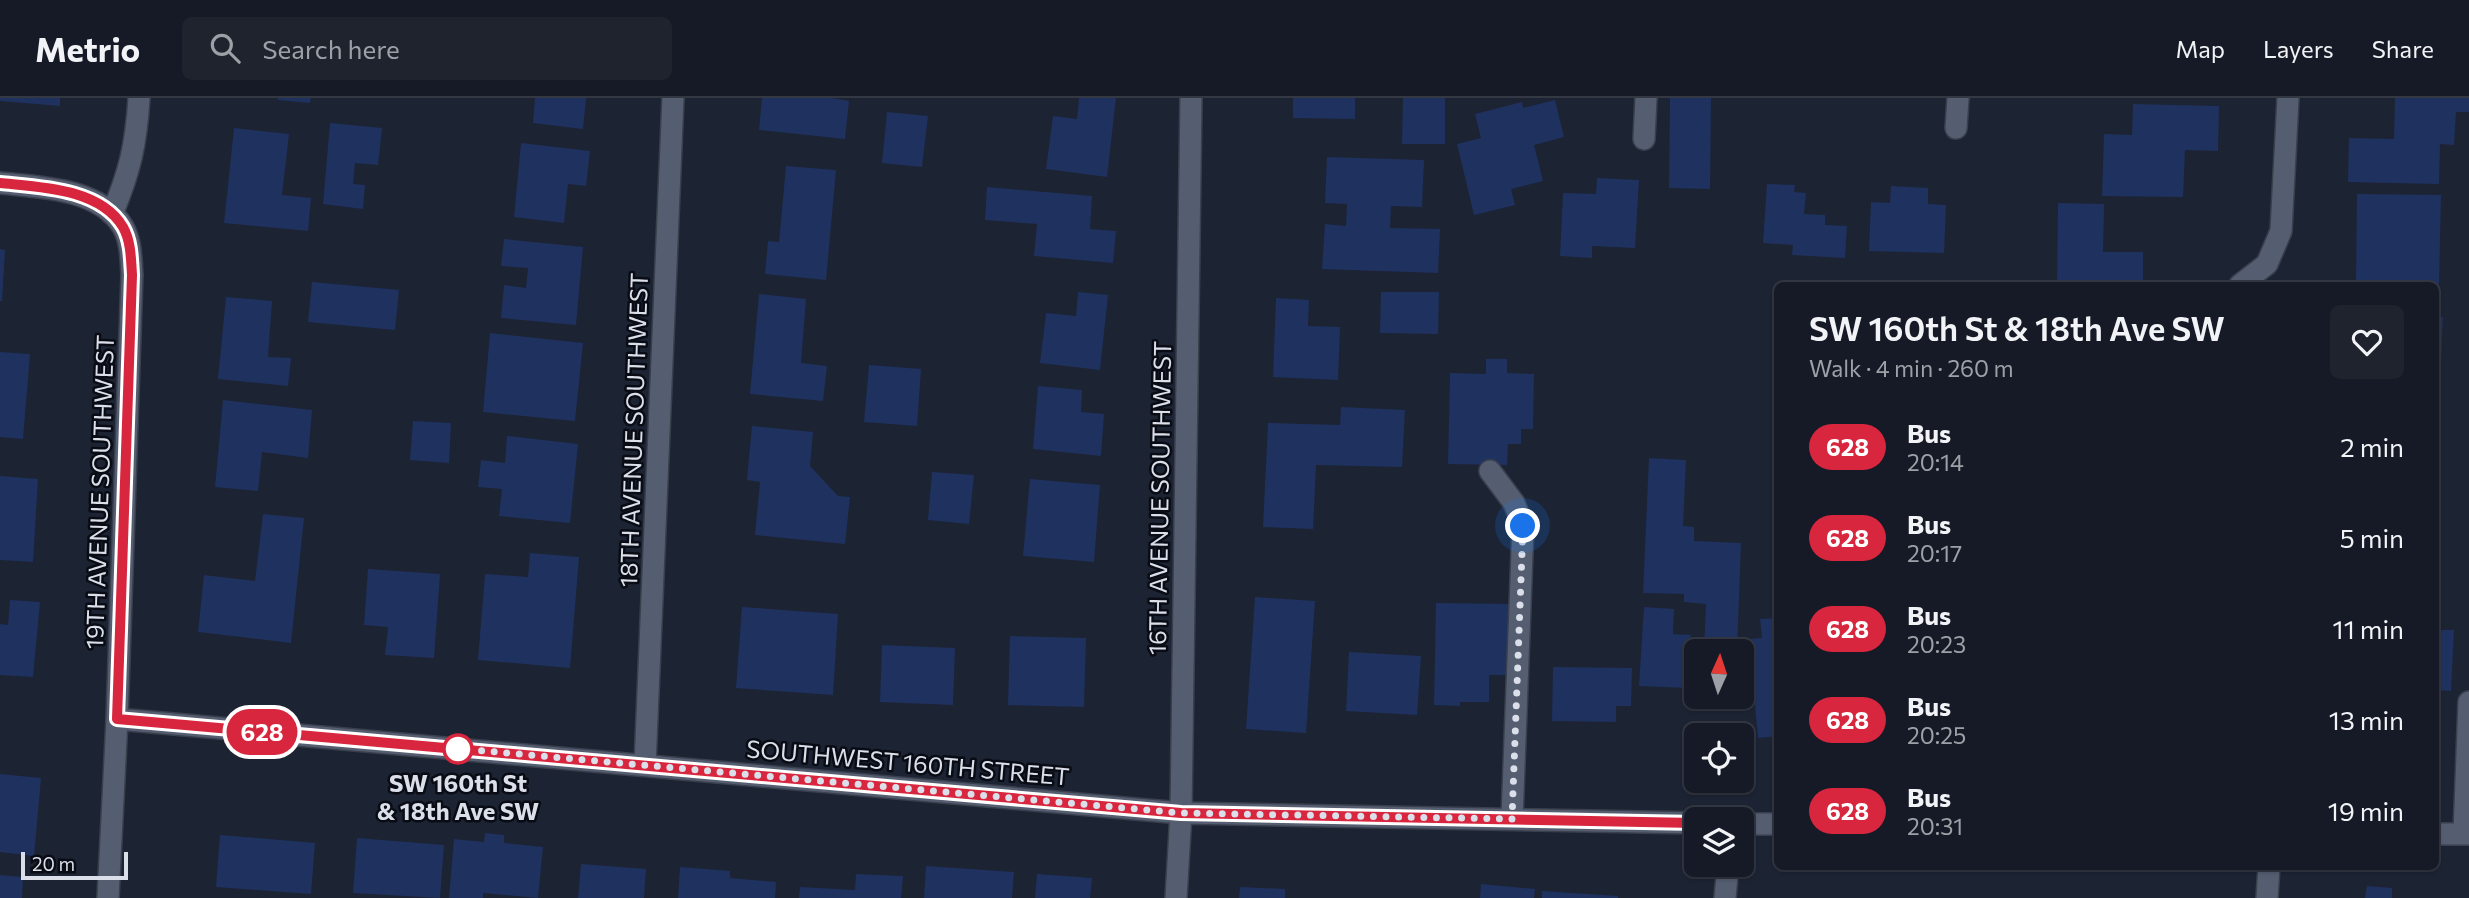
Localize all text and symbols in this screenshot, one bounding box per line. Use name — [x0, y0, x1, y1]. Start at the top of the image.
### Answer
search box — [182, 17, 672, 80]
text: Metrio — [35, 28, 140, 69]
icon: search — [206, 29, 244, 67]
text: Search here — [262, 33, 400, 64]
text: Map — [2176, 34, 2225, 63]
text: Layers — [2263, 34, 2334, 63]
text: Share — [2372, 34, 2434, 63]
street label: 18TH AVENUE SOUTHWEST — [613, 272, 653, 588]
button: heart — [2330, 305, 2404, 379]
text: SW 160th St & 18th Ave SW — [1809, 307, 2225, 348]
street label: 19TH AVENUE SOUTHWEST — [79, 334, 119, 650]
street label: 16TH AVENUE SOUTHWEST — [1142, 341, 1176, 655]
text: Walk · 4 min · 260 m — [1809, 354, 2014, 382]
text: Bus — [1907, 417, 1951, 448]
text: 2 min — [2340, 431, 2404, 462]
text: 628 — [1826, 432, 1869, 461]
text: 20:14 — [1907, 448, 1964, 476]
your location — [1505, 508, 1540, 543]
text: Bus — [1907, 508, 1951, 539]
text: 5 min — [2340, 522, 2404, 553]
text: 628 — [1826, 523, 1869, 552]
text: 20:17 — [1907, 539, 1962, 567]
text: Bus — [1907, 599, 1951, 630]
text: 11 min — [2333, 613, 2404, 644]
text: 628 — [1826, 614, 1869, 643]
text: 20:23 — [1907, 630, 1966, 658]
north arrow — [1684, 639, 1754, 709]
map controls — [1684, 639, 1754, 877]
text: Bus — [1907, 690, 1951, 721]
text: 13 min — [2329, 704, 2404, 735]
text: 628 — [1826, 705, 1869, 734]
line badge: 628 — [222, 709, 302, 755]
text: 628 — [240, 717, 284, 746]
text: 20:25 — [1907, 721, 1966, 749]
button: locate — [1684, 723, 1754, 793]
street label: SOUTHWEST 160TH STREET — [745, 733, 1071, 791]
marker: SW 160th St & 18th Ave SW — [443, 734, 473, 764]
place label: SW 160th St & 18th Ave SW — [377, 768, 539, 825]
text: Bus — [1907, 781, 1951, 812]
text: 19 min — [2328, 795, 2404, 826]
text: 628 — [1826, 796, 1869, 825]
button: layers — [1684, 807, 1754, 877]
text: 20:31 — [1907, 812, 1963, 840]
scale bar — [21, 849, 128, 881]
text: 20 m — [32, 852, 75, 875]

